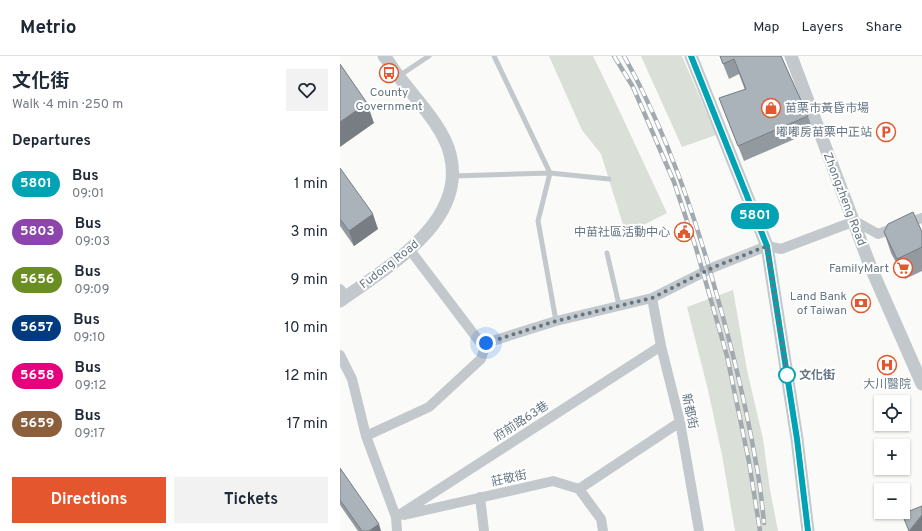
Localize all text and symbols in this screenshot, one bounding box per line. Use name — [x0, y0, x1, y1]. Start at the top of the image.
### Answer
text: Metrio — [20, 16, 77, 40]
text: Map — [753, 19, 779, 36]
text: Layers — [801, 19, 843, 36]
text: Share — [865, 19, 902, 36]
bus stop icon: County Government — [378, 62, 400, 84]
button: heart — [286, 69, 328, 111]
text: 文化街 — [12, 70, 69, 94]
place label: County Government — [355, 85, 423, 115]
text: Walk · 4 min · 250 m — [12, 97, 123, 113]
shop icon: 苗栗市黃昏市場 — [760, 97, 782, 119]
place label: 苗栗市黃昏市場 — [785, 101, 869, 117]
parking icon: 嘟嘟房苗栗中正站 — [875, 121, 897, 143]
place label: 嘟嘟房苗栗中正站 — [776, 125, 872, 141]
text: Departures — [12, 132, 91, 151]
street label: Zhongzheng Road — [819, 150, 869, 248]
text: Bus — [72, 167, 99, 186]
text: 5801 — [20, 175, 52, 192]
text: 1 min — [294, 175, 328, 194]
text: 09:01 — [72, 186, 104, 202]
line badge: 5801 — [727, 203, 783, 229]
text: 5801 — [739, 207, 771, 224]
text: Bus — [75, 215, 101, 234]
public building icon: 中苗社區活動中心 — [673, 221, 695, 243]
text: 5803 — [20, 223, 55, 240]
text: 3 min — [290, 223, 328, 242]
place label: 中苗社區活動中心 — [574, 225, 670, 241]
text: 09:03 — [75, 234, 110, 250]
street label: Fudong Road — [357, 237, 422, 293]
supermarket icon: FamilyMart — [892, 257, 914, 279]
place label: FamilyMart — [829, 261, 889, 277]
text: Bus — [74, 263, 101, 282]
text: 5656 — [20, 271, 54, 288]
text: 9 min — [291, 271, 328, 290]
text: 09:09 — [74, 282, 109, 298]
place label: Land Bank of Taiwan — [790, 289, 847, 319]
bank icon: Land Bank of Taiwan — [850, 292, 872, 314]
text: Bus — [73, 311, 100, 330]
text: 5657 — [20, 319, 53, 336]
text: 10 min — [284, 319, 328, 338]
text: 09:10 — [73, 330, 105, 346]
your location — [476, 333, 496, 353]
hospital icon: 大川醫院 — [876, 354, 898, 376]
text: Bus — [75, 359, 101, 378]
marker: 文化街 — [778, 366, 796, 384]
text: 5658 — [20, 367, 55, 384]
text: 12 min — [285, 367, 328, 386]
place label: 文化街 — [799, 368, 835, 384]
place label: 大川醫院 — [863, 377, 911, 393]
text: 09:12 — [75, 378, 106, 394]
street label: 新都街 — [677, 392, 701, 430]
map controls — [874, 395, 910, 519]
button: locate — [874, 395, 910, 431]
street label: 府前路63巷 — [491, 398, 552, 446]
text: Bus — [74, 407, 101, 426]
text: 5659 — [20, 415, 54, 432]
text: 17 min — [287, 415, 328, 434]
text: 09:17 — [74, 426, 105, 442]
button: + — [874, 439, 910, 475]
street label: 莊敬街 — [490, 467, 528, 491]
button: Directions — [12, 477, 166, 523]
button: Tickets — [174, 477, 328, 523]
button: − — [874, 483, 910, 519]

